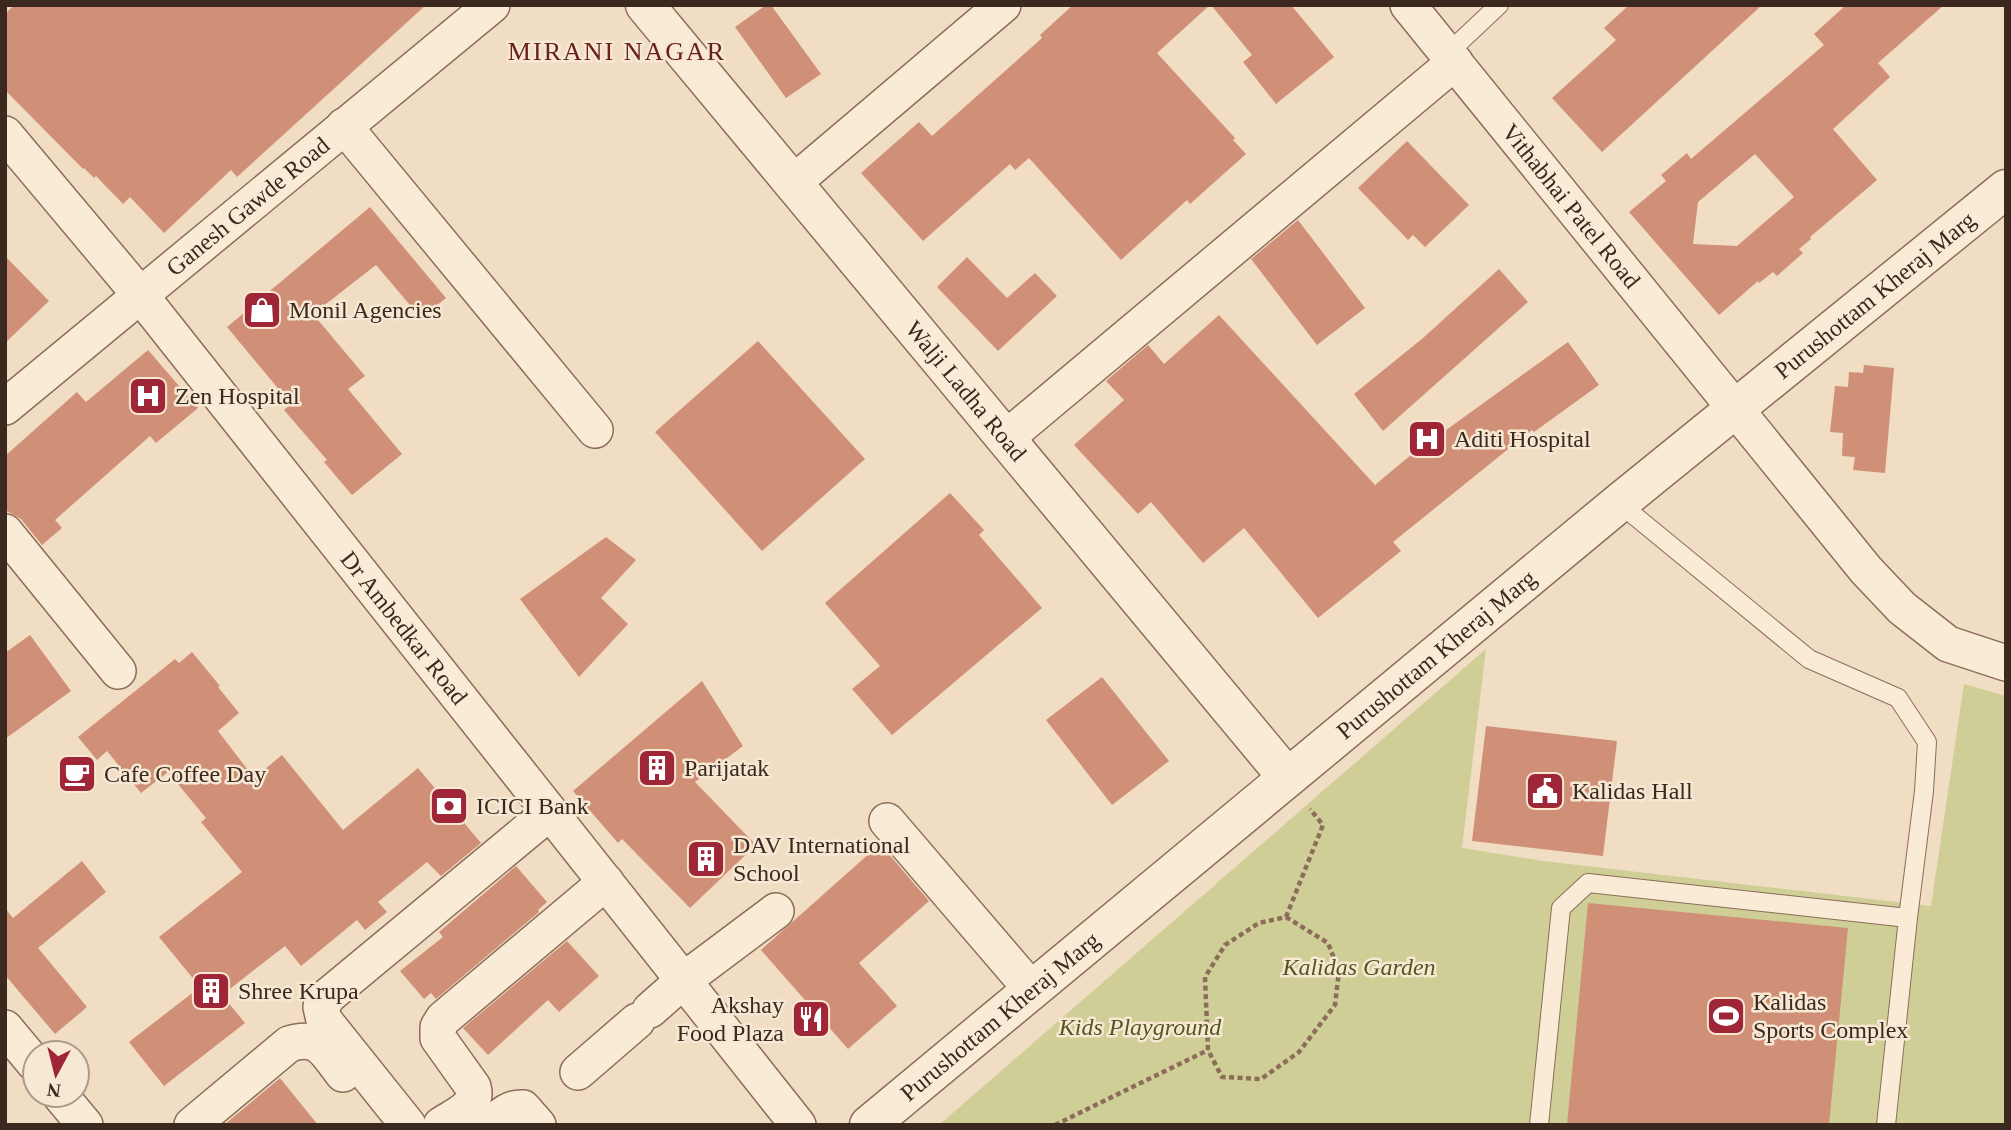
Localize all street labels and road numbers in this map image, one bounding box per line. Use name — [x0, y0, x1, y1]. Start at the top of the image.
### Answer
street label: Vithabhai Patel Road — [1497, 119, 1645, 294]
street label: Ganesh Gawde Road — [162, 132, 334, 281]
street label: Purushottam Kheraj Marg — [1770, 206, 1980, 384]
street label: Walji Ladha Road — [900, 316, 1032, 466]
street label: Dr Ambedkar Road — [335, 546, 473, 710]
street label: Purushottam Kheraj Marg — [1332, 565, 1541, 744]
street label: Purushottam Kheraj Marg — [895, 927, 1104, 1106]

